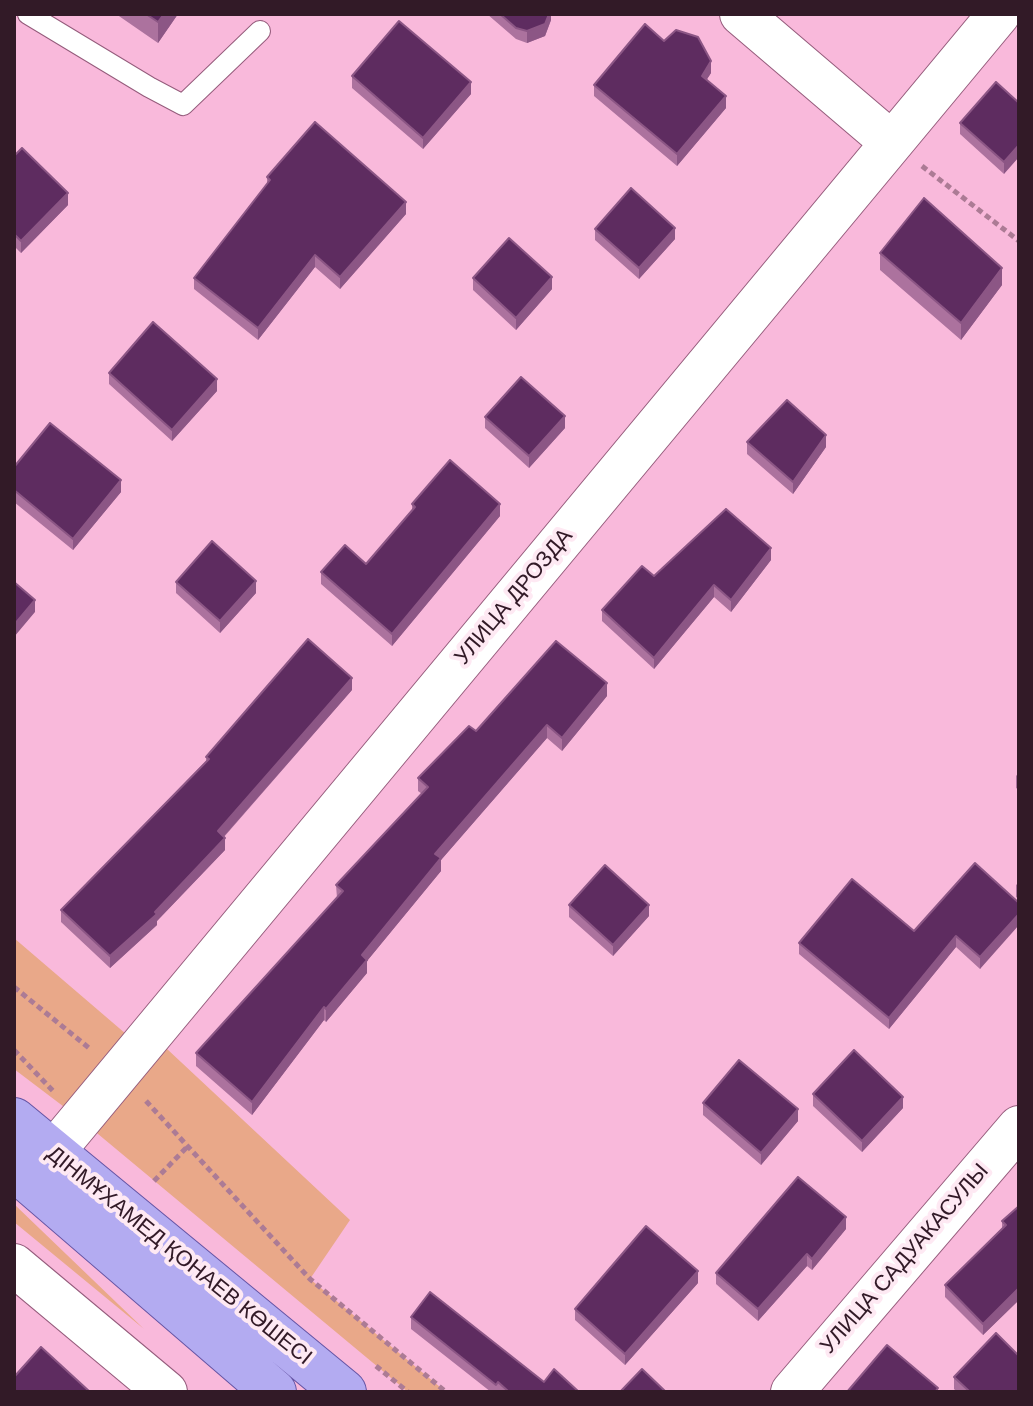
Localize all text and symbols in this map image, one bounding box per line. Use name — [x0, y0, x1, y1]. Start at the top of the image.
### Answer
street label: УЛИЦА ДРОЗДА — [449, 524, 579, 670]
street label: ДІНМҰХАМЕД ҚОНАЕВ КӨШЕСІ — [41, 1141, 317, 1371]
street label: УЛИЦА САДУАКАСУЛЫ — [815, 1159, 995, 1359]

